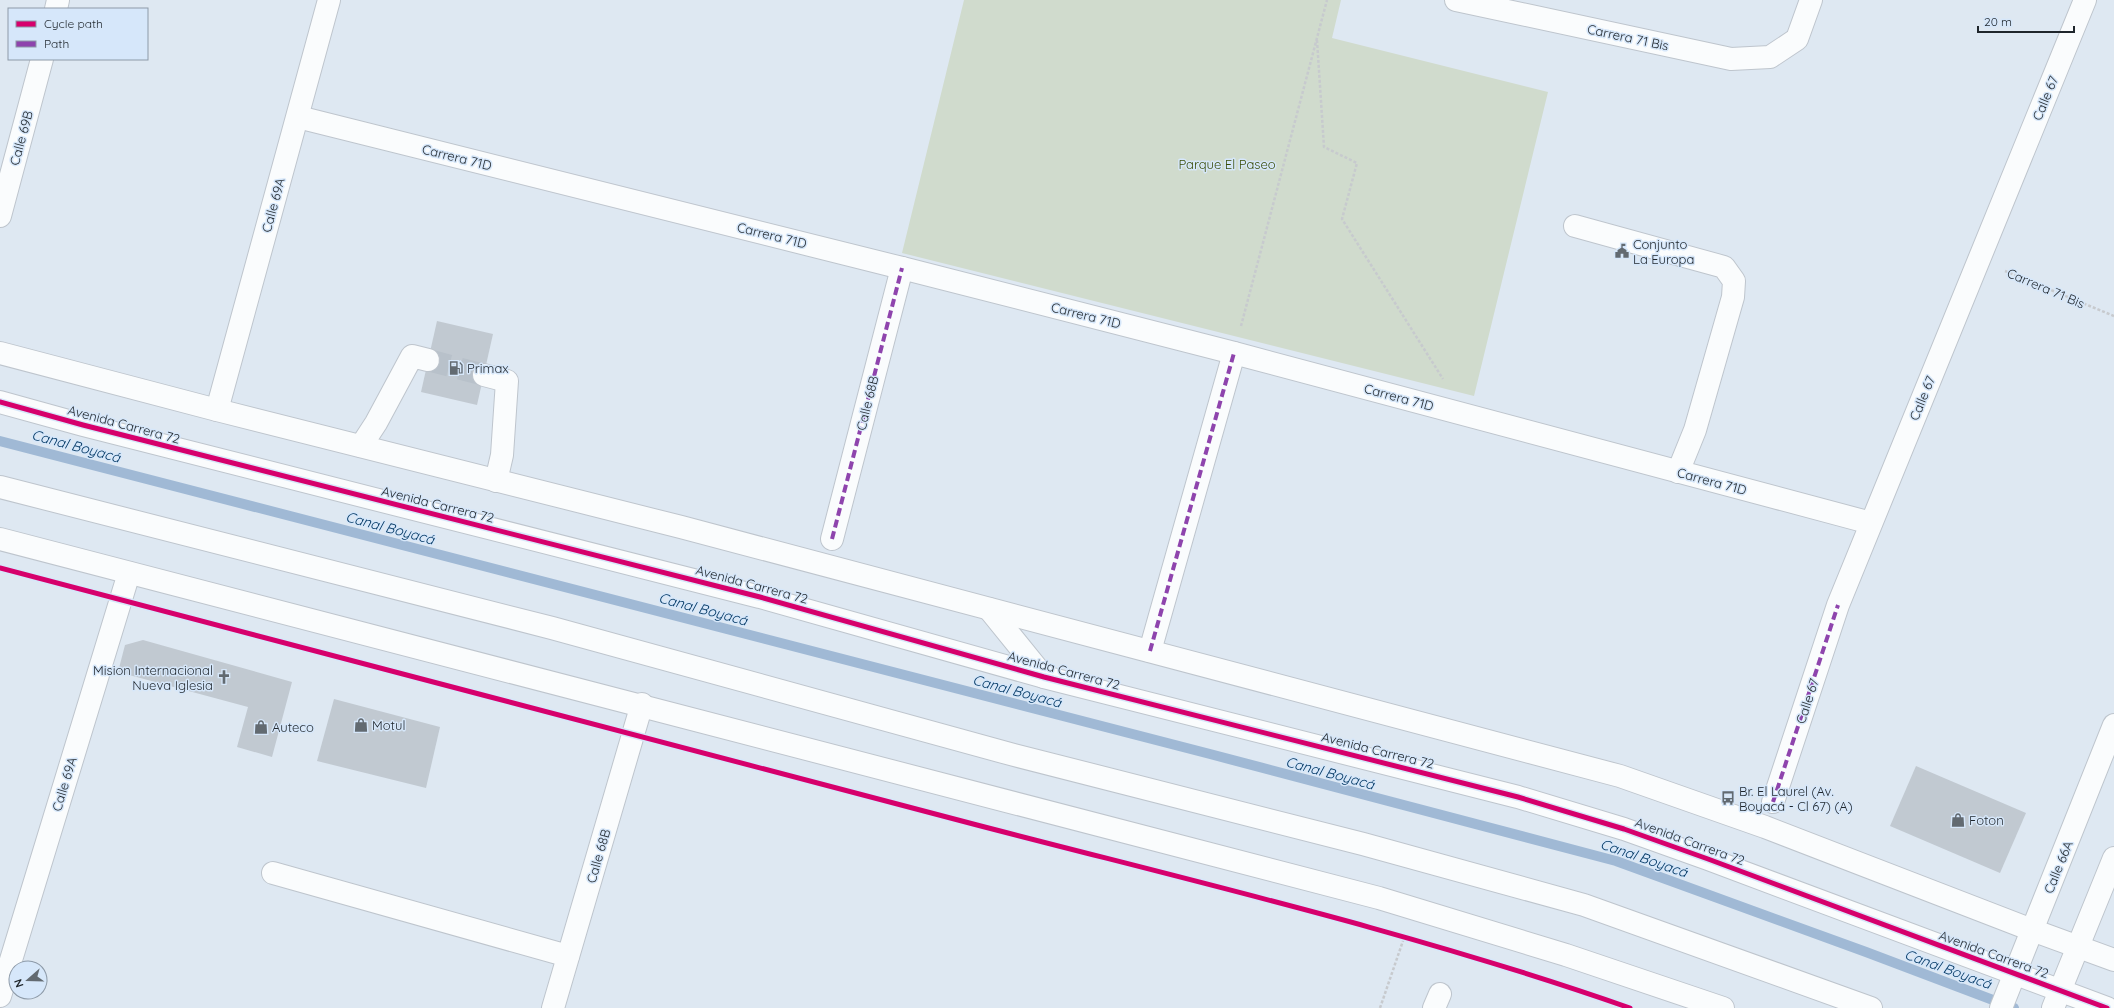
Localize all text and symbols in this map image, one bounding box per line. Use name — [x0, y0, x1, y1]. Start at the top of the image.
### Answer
legend — [8, 8, 148, 60]
scale bar — [1978, 8, 2074, 34]
text: 20 m — [1984, 14, 2012, 29]
text: Cycle path — [44, 16, 103, 31]
street label: Carrera 71 Bis — [1586, 21, 1670, 53]
text: Path — [44, 36, 69, 51]
street label: Calle 67 — [2029, 73, 2061, 123]
street label: Calle 69B — [6, 109, 36, 167]
street label: Carrera 71D — [421, 141, 493, 173]
park label: Parque El Paseo — [1178, 156, 1276, 172]
street label: Calle 69A — [258, 175, 288, 234]
street label: Carrera 71D — [736, 219, 808, 251]
place label: Conjunto La Europa — [1633, 236, 1694, 267]
public building icon: Conjunto La Europa — [1614, 243, 1630, 259]
street label: Carrera 71 Bis — [2005, 264, 2087, 312]
street label: Carrera 71D — [1050, 299, 1122, 331]
fuel station icon: Primax — [448, 360, 464, 376]
place label: Primax — [467, 360, 509, 376]
street label: Calle 67 — [1906, 373, 1938, 423]
street label: Calle 68B — [853, 374, 881, 432]
street label: Carrera 71D — [1363, 380, 1435, 414]
street label: Avenida Carrera 72 — [66, 401, 182, 447]
water label: Canal Boyacá — [30, 426, 124, 467]
street label: Carrera 71D — [1676, 464, 1748, 498]
street label: Avenida Carrera 72 — [380, 482, 496, 526]
water label: Canal Boyacá — [344, 508, 438, 549]
street label: Avenida Carrera 72 — [694, 561, 810, 607]
water label: Canal Boyacá — [657, 589, 751, 630]
street label: Avenida Carrera 72 — [1006, 647, 1122, 693]
place label: Mision Internacional Nueva Iglesia — [93, 662, 213, 693]
church icon: Mision Internacional Nueva Iglesia — [216, 669, 232, 685]
water label: Canal Boyacá — [971, 671, 1065, 712]
street label: Calle 67 — [1792, 676, 1822, 726]
shop icon: Motul — [353, 717, 369, 733]
place label: Motul — [372, 717, 405, 733]
shop icon: Auteco — [253, 719, 269, 735]
place label: Auteco — [272, 719, 314, 735]
street label: Avenida Carrera 72 — [1320, 728, 1436, 772]
water label: Canal Boyacá — [1284, 753, 1378, 794]
street label: Calle 69A — [48, 754, 80, 813]
place label: Br. El Laurel (Av. Boyacá - Cl 67) (A) — [1739, 783, 1853, 814]
bus stop icon: Br. El Laurel (Av. Boyacá - Cl 67) (A) — [1720, 790, 1736, 806]
shop icon: Foton — [1950, 812, 1966, 828]
place label: Foton — [1969, 812, 2004, 828]
street label: Avenida Carrera 72 — [1633, 814, 1747, 868]
street label: Calle 68B — [583, 827, 613, 885]
water label: Canal Boyacá — [1598, 835, 1691, 882]
street label: Calle 66A — [2040, 838, 2076, 896]
street label: Avenida Carrera 72 — [1937, 927, 2051, 981]
water label: Canal Boyacá — [1902, 945, 1995, 994]
north arrow — [8, 960, 48, 1000]
text: N — [11, 977, 27, 990]

